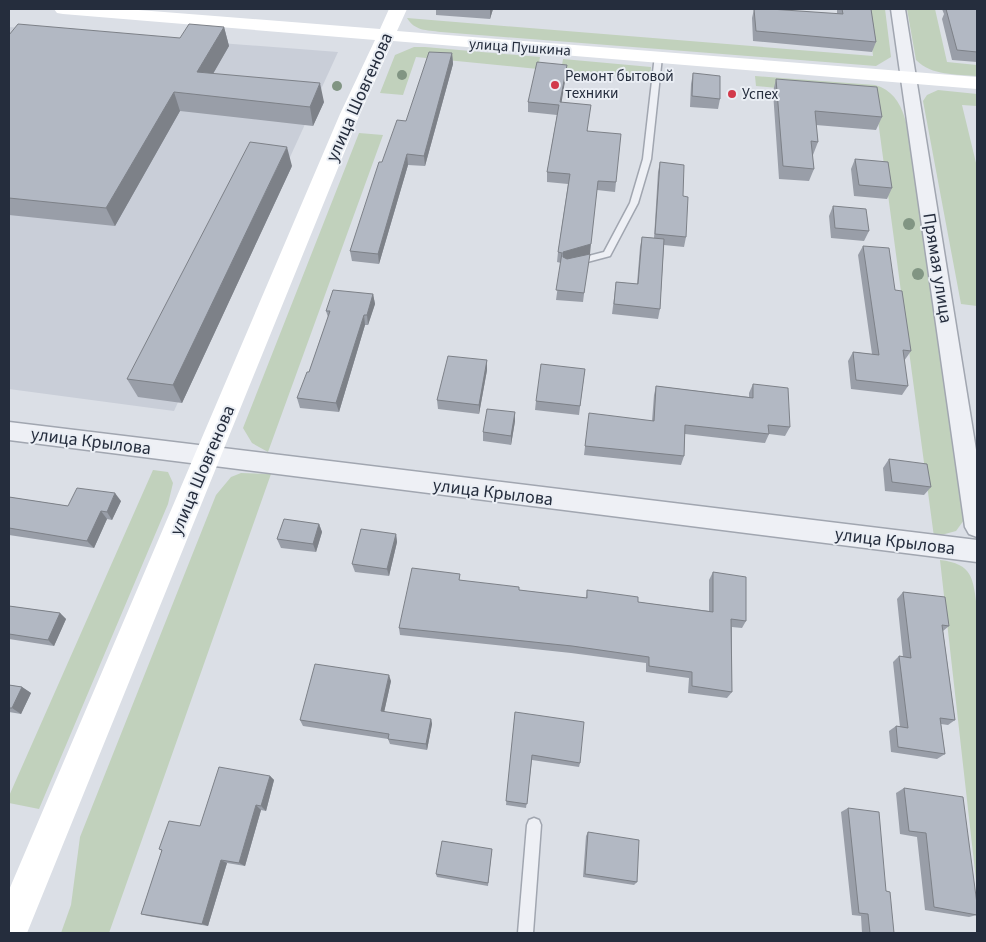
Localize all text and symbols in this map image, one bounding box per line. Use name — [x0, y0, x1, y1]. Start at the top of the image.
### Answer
street label: улица Шовгенова — [320, 29, 399, 166]
street label: улица Пушкина — [468, 33, 572, 62]
place label: Ремонт бытовой техники — [565, 66, 674, 104]
marker: Ремонт бытовой техники — [549, 79, 561, 91]
place label: Успех — [742, 84, 779, 105]
marker: Успех — [726, 88, 738, 100]
street label: Прямая улица — [916, 211, 959, 325]
street label: улица Шовгенова — [164, 401, 241, 539]
street label: улица Крылова — [29, 422, 152, 461]
street label: улица Крылова — [431, 473, 554, 512]
street label: улица Крылова — [833, 522, 956, 561]

